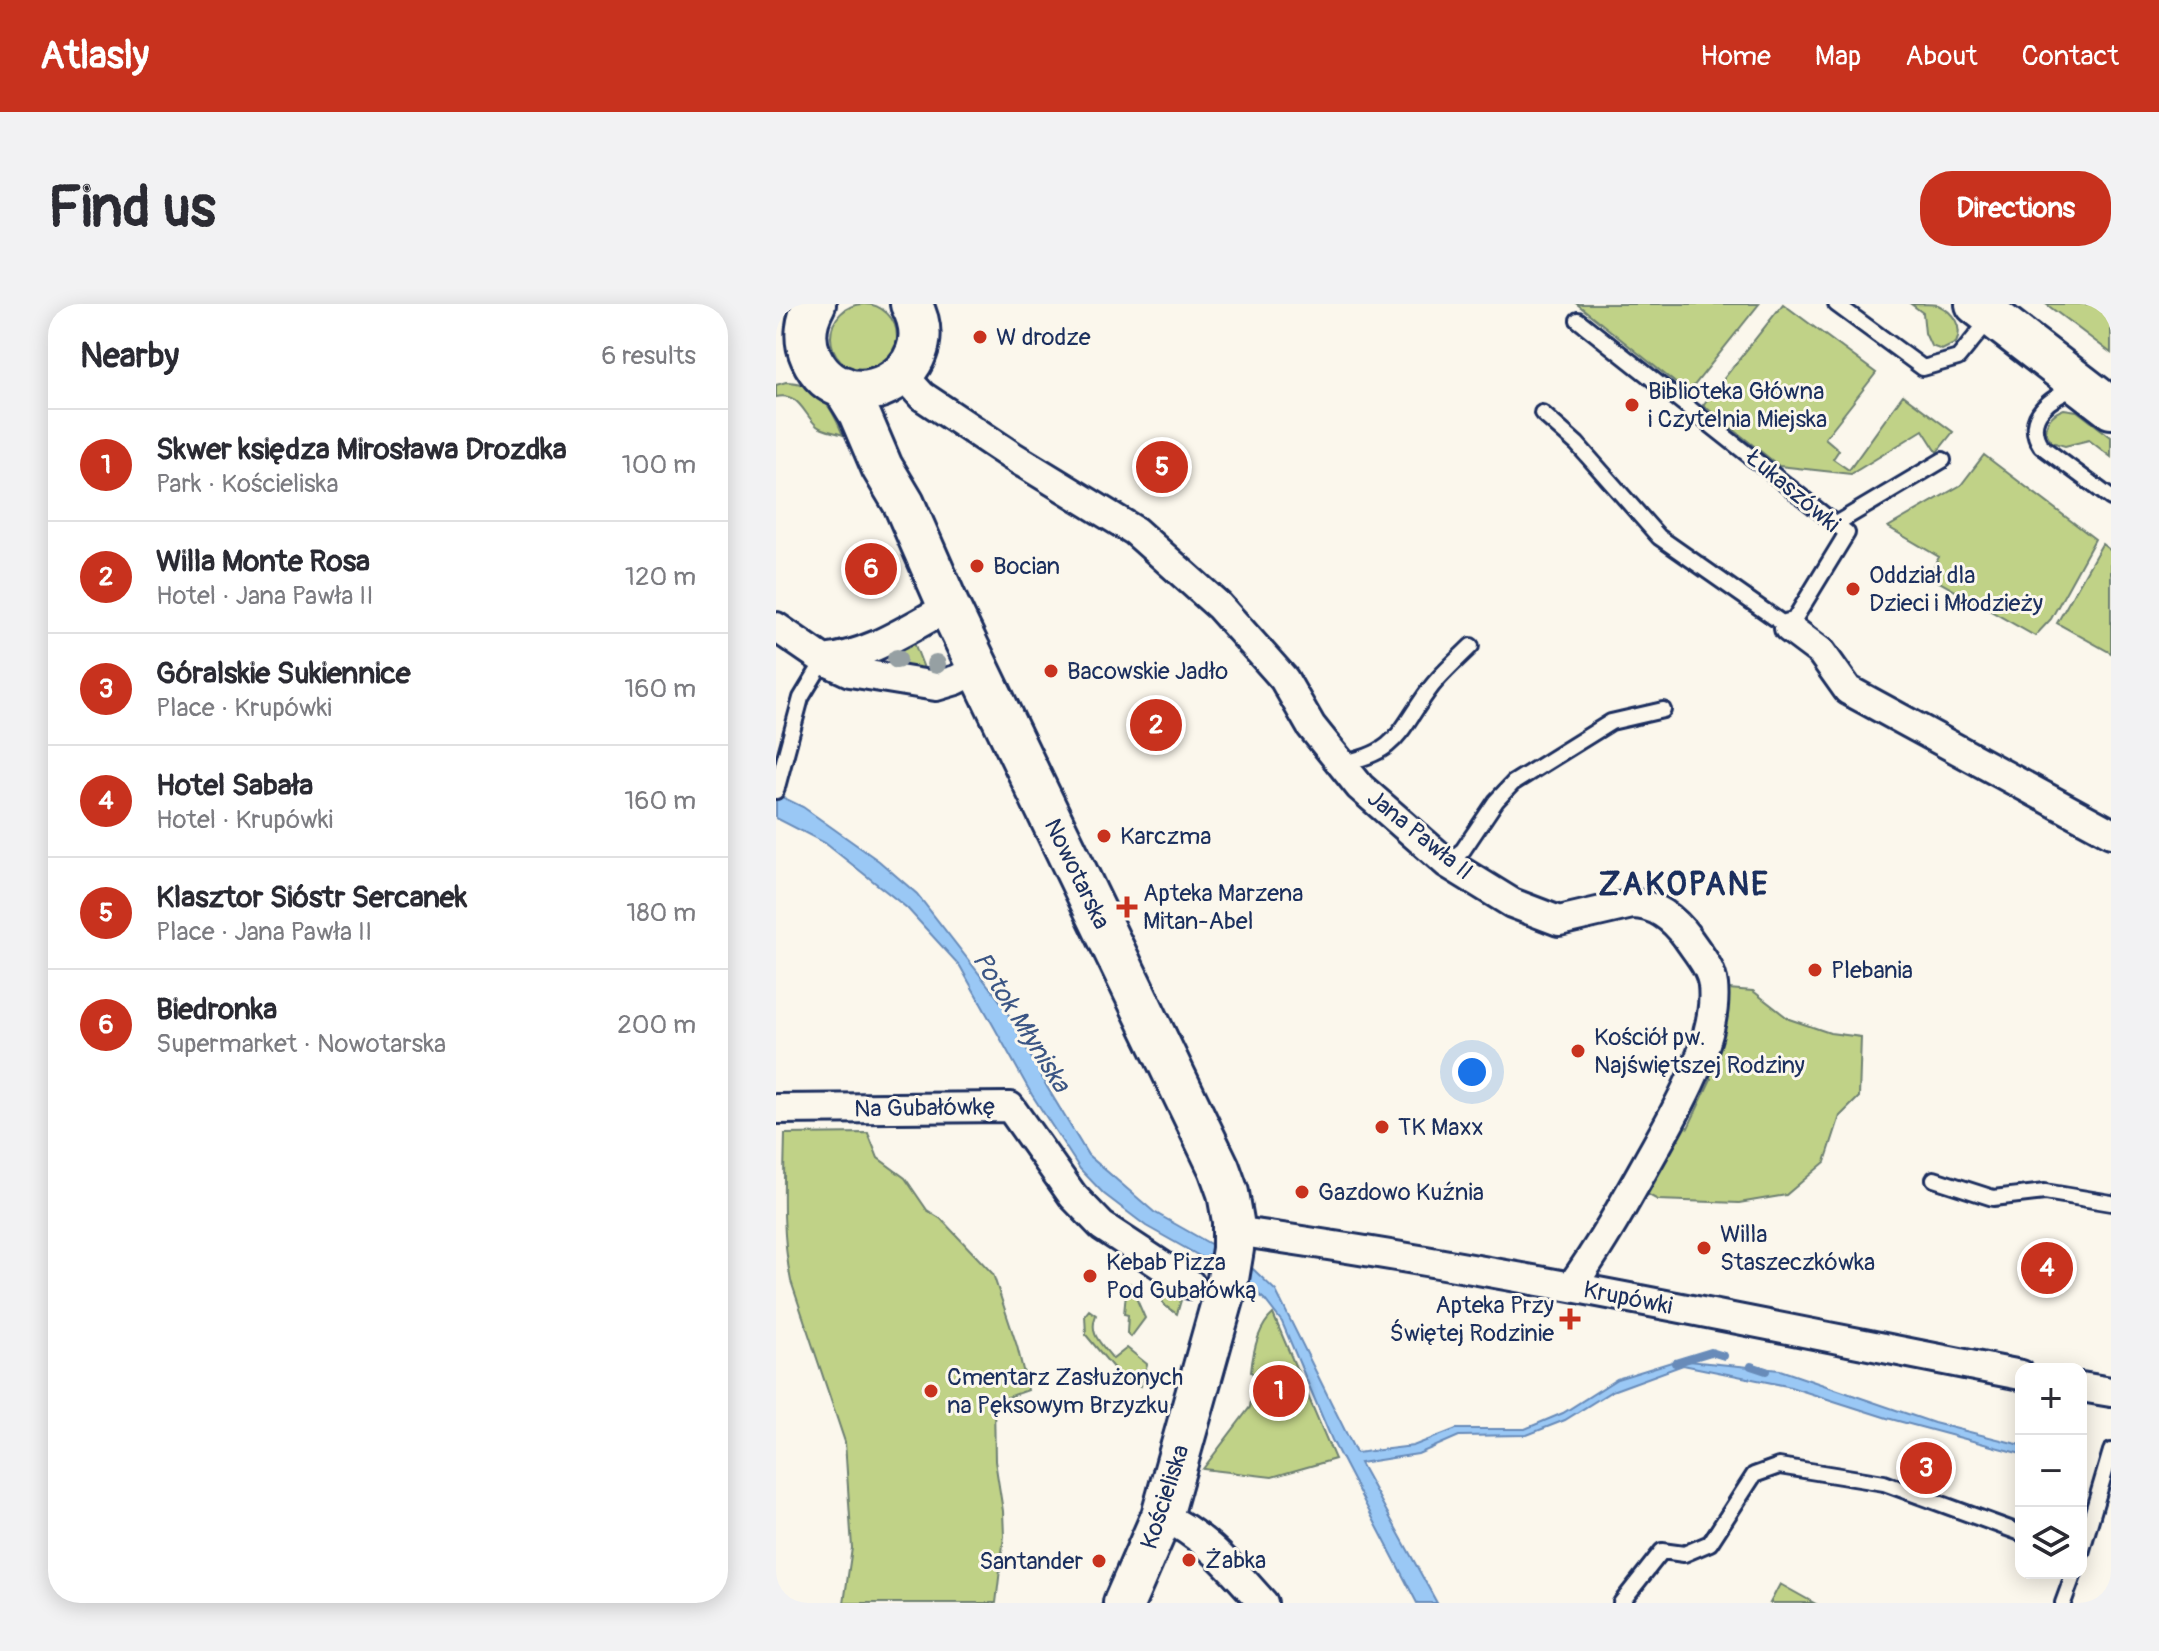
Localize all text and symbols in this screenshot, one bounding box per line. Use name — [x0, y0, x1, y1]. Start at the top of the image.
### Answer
text: Atlasly — [40, 32, 149, 80]
text: Home — [1700, 39, 1771, 74]
text: Map — [1815, 39, 1861, 74]
text: About — [1905, 39, 1978, 74]
text: Contact — [2022, 39, 2119, 74]
button: Directions — [1920, 171, 2111, 246]
text: Find us — [48, 174, 216, 243]
place label: W drodze — [996, 323, 1091, 352]
marker: W drodze — [971, 328, 989, 346]
text: Nearby — [80, 335, 179, 378]
text: 6 results — [601, 340, 696, 372]
place label: Biblioteka Główna i Czytelnia Miejska — [1648, 377, 1827, 434]
marker: Biblioteka Główna i Czytelnia Miejska — [1623, 396, 1641, 414]
text: Skwer księdza Mirosława Drozdka — [156, 431, 567, 468]
pin: 5 — [1136, 437, 1188, 497]
street label: Łukaszówki — [1739, 442, 1846, 539]
text: 1 — [101, 449, 111, 481]
text: 100 m — [622, 449, 696, 481]
text: Park · Kościeliska — [156, 468, 339, 500]
pin: 6 — [845, 539, 897, 599]
text: Willa Monte Rosa — [156, 543, 370, 580]
place label: Bocian — [993, 552, 1060, 581]
marker: Bocian — [968, 557, 986, 575]
text: 2 — [99, 561, 113, 593]
text: 120 m — [625, 561, 696, 593]
place label: Oddział dla Dzieci i Młodzieży — [1869, 561, 2043, 618]
text: Hotel · Jana Pawła II — [156, 580, 374, 612]
marker: Oddział dla Dzieci i Młodzieży — [1844, 580, 1862, 598]
text: Góralskie Sukiennice — [156, 655, 411, 692]
place label: Bacowskie Jadło — [1067, 657, 1228, 686]
marker: Bacowskie Jadło — [1042, 662, 1060, 680]
text: 3 — [99, 673, 113, 705]
text: 160 m — [624, 673, 696, 705]
text: Place · Krupówki — [156, 692, 332, 724]
pin: 2 — [1130, 695, 1182, 755]
text: Hotel Sabała — [156, 767, 313, 804]
street label: Jana Pawła II — [1361, 784, 1479, 886]
text: 4 — [98, 785, 114, 817]
text: 160 m — [624, 785, 696, 817]
text: Hotel · Krupówki — [156, 804, 333, 836]
street label: Nowotarska — [1038, 814, 1116, 934]
place label: Karczma — [1120, 822, 1211, 851]
marker: Karczma — [1095, 827, 1113, 845]
district label: ZAKOPANE — [1598, 865, 1770, 905]
text: Klasztor Sióstr Sercanek — [156, 879, 467, 916]
place label: Apteka Marzena Mitan-Abel — [1143, 879, 1303, 936]
text: 5 — [99, 897, 113, 929]
text: 180 m — [626, 897, 696, 929]
marker: Apteka Marzena Mitan-Abel — [1118, 898, 1136, 916]
text: Place · Jana Pawła II — [156, 916, 372, 948]
water label: Potok Młyniska — [965, 946, 1078, 1100]
place label: Plebania — [1831, 956, 1913, 985]
marker: Plebania — [1806, 961, 1824, 979]
text: Biedronka — [156, 991, 277, 1028]
text: 6 — [98, 1009, 114, 1041]
text: 200 m — [617, 1009, 696, 1041]
place label: Kościół pw. Najświętszej Rodziny — [1594, 1023, 1805, 1080]
text: Supermarket · Nowotarska — [156, 1028, 446, 1060]
marker: Kościół pw. Najświętszej Rodziny — [1569, 1042, 1587, 1060]
your location — [1452, 1052, 1492, 1092]
street label: Na Gubałówkę — [854, 1092, 996, 1124]
place label: TK Maxx — [1398, 1113, 1483, 1142]
marker: TK Maxx — [1373, 1118, 1391, 1136]
place label: Gazdowo Kuźnia — [1318, 1178, 1484, 1207]
marker: Gazdowo Kuźnia — [1293, 1183, 1311, 1201]
place label: Willa Staszeczkówka — [1720, 1220, 1875, 1277]
pin: 4 — [2021, 1238, 2073, 1298]
marker: Willa Staszeczkówka — [1695, 1239, 1713, 1257]
place label: Kebab Pizza Pod Gubałówką — [1106, 1248, 1258, 1305]
marker: Kebab Pizza Pod Gubałówką — [1081, 1267, 1099, 1285]
street label: Krupówki — [1581, 1275, 1675, 1321]
place label: Apteka Przy Świętej Rodzinie — [1390, 1291, 1554, 1348]
marker: Apteka Przy Świętej Rodzinie — [1561, 1310, 1579, 1328]
pin: 1 — [1253, 1361, 1305, 1421]
place label: Cmentarz Zasłużonych na Pęksowym Brzyzku — [947, 1363, 1183, 1420]
map controls — [2015, 1363, 2087, 1579]
button: + — [2015, 1363, 2087, 1435]
marker: Cmentarz Zasłużonych na Pęksowym Brzyzku — [922, 1382, 940, 1400]
button: − — [2015, 1435, 2087, 1507]
pin: 3 — [1900, 1438, 1952, 1498]
street label: Kościeliska — [1134, 1441, 1196, 1553]
button: layers — [2015, 1507, 2087, 1579]
place label: Żabka — [1205, 1546, 1266, 1575]
place label: Santander — [979, 1547, 1083, 1576]
marker: Żabka — [1180, 1551, 1198, 1569]
marker: Santander — [1090, 1552, 1108, 1570]

